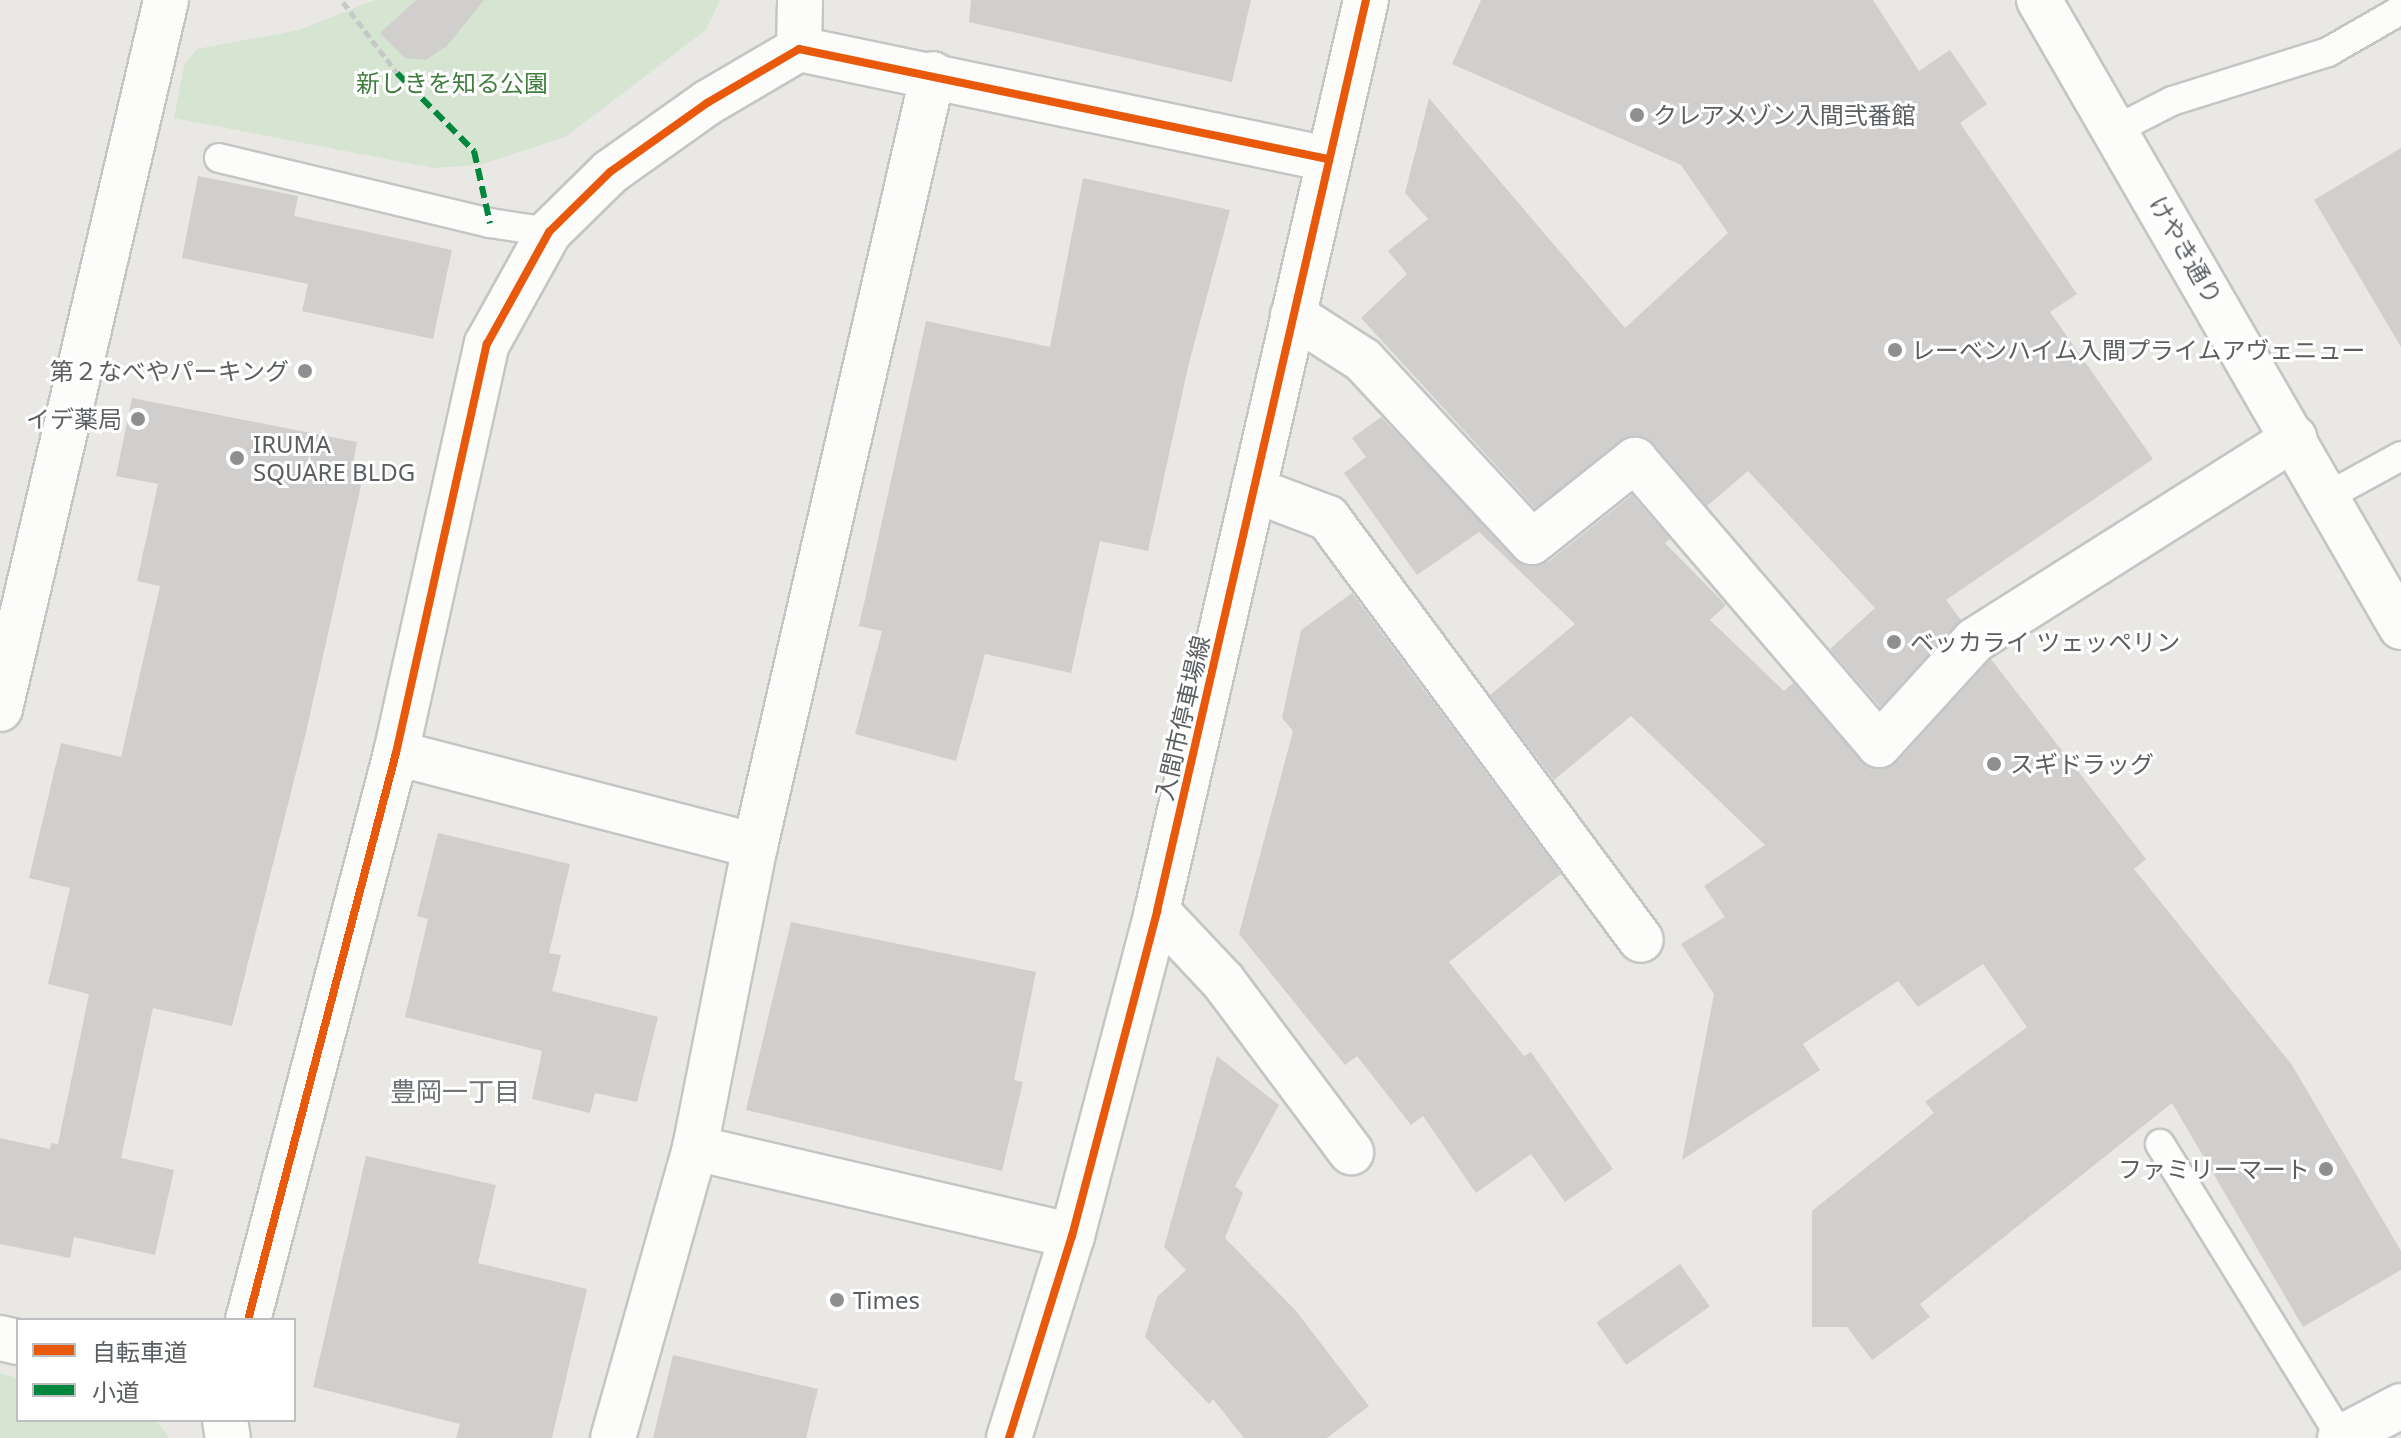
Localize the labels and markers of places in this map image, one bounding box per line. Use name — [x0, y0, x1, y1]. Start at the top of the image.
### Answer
place label: クレアメゾン入間弐番館 — [1653, 101, 1917, 129]
marker: クレアメゾン入間弐番館 — [1628, 106, 1646, 124]
place label: レーベンハイム入間プライムアヴェニュー — [1911, 336, 2367, 364]
marker: レーベンハイム入間プライムアヴェニュー — [1886, 341, 1904, 359]
place label: 第２なべやパーキング — [49, 357, 289, 385]
marker: 第２なべやパーキング — [296, 362, 314, 380]
place label: イデ薬局 — [26, 405, 122, 433]
marker: イデ薬局 — [129, 410, 147, 428]
place label: IRUMA SQUARE BLDG — [253, 430, 415, 486]
marker: IRUMA SQUARE BLDG — [228, 449, 246, 467]
place label: ベッカライ ツェッペリン — [1910, 628, 2180, 656]
marker: ベッカライ ツェッペリン — [1885, 633, 1903, 651]
place label: スギドラッグ — [2010, 750, 2154, 778]
marker: スギドラッグ — [1985, 755, 2003, 773]
place label: ファミリーマート — [2118, 1155, 2310, 1183]
marker: ファミリーマート — [2317, 1160, 2335, 1178]
place label: Times — [853, 1286, 920, 1314]
marker: Times — [828, 1291, 846, 1309]

